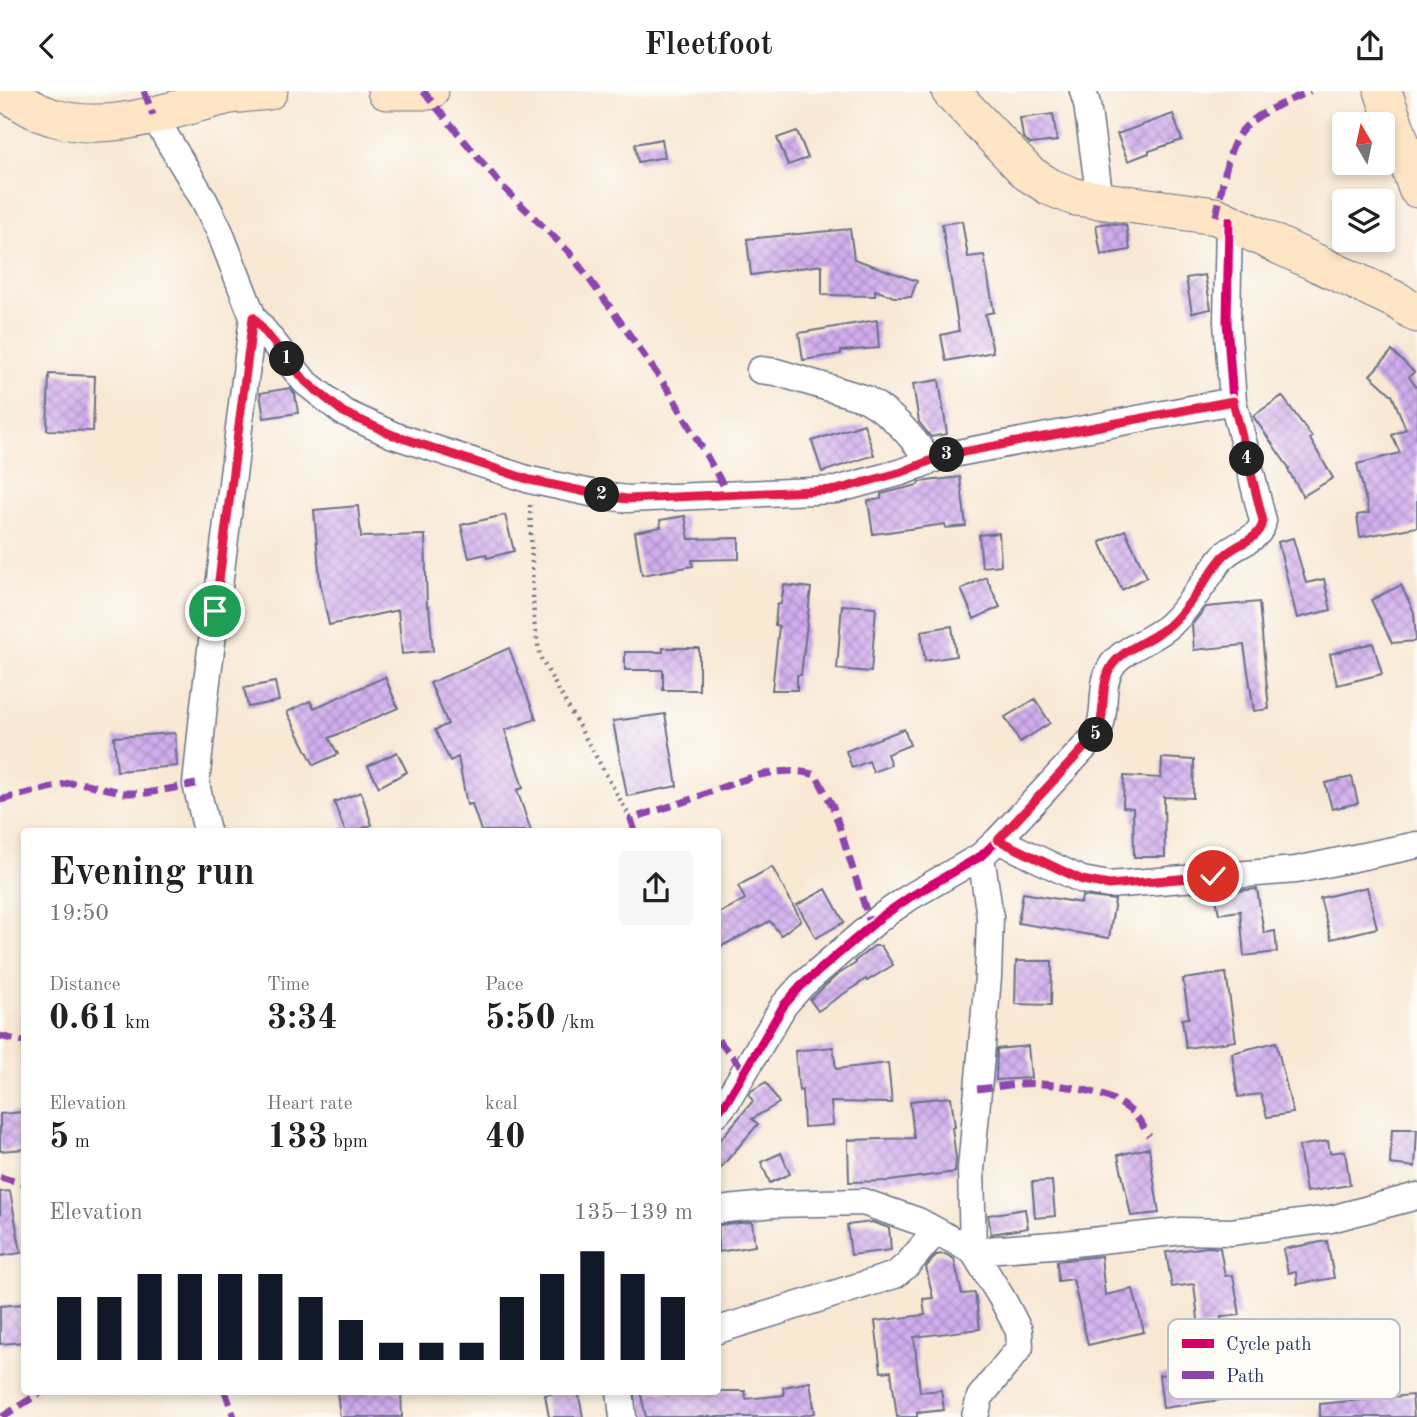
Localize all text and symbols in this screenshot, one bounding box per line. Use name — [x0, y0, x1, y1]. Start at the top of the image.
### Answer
icon: back — [28, 27, 66, 65]
icon: share — [1351, 27, 1389, 65]
text: Fleetfoot — [644, 30, 773, 62]
north arrow — [1332, 112, 1395, 175]
map controls — [1332, 112, 1395, 252]
button: layers — [1332, 189, 1395, 252]
pin: 1 — [270, 341, 304, 377]
text: 1 — [281, 349, 292, 368]
pin: 3 — [930, 437, 964, 473]
pin: 4 — [1230, 441, 1264, 477]
text: 3 — [941, 445, 952, 464]
text: 4 — [1241, 449, 1252, 468]
pin: 2 — [584, 477, 620, 513]
text: 2 — [596, 485, 607, 504]
pin — [185, 581, 245, 641]
icon: arrive — [196, 592, 234, 630]
pin: 5 — [1078, 717, 1114, 753]
text: 5 — [1090, 725, 1101, 744]
pin — [1183, 846, 1243, 906]
button: share — [619, 851, 693, 925]
text: Evening run — [49, 855, 255, 893]
icon: check — [1194, 857, 1232, 895]
text: 19:50 — [49, 902, 109, 925]
text: Distance — [49, 976, 121, 995]
text: Time — [267, 976, 310, 995]
text: Pace — [485, 976, 524, 995]
text: 0.61 — [49, 1001, 120, 1036]
text: 3:34 — [267, 1001, 338, 1036]
text: 5:50 — [485, 1001, 556, 1036]
text: km — [120, 1014, 150, 1033]
text: /km — [556, 1014, 595, 1033]
text: Elevation — [49, 1095, 126, 1114]
text: Heart rate — [267, 1095, 352, 1114]
text: kcal — [485, 1095, 518, 1114]
text: 5 — [49, 1120, 69, 1155]
text: 133 — [267, 1120, 328, 1155]
text: 40 — [485, 1120, 526, 1155]
text: m — [69, 1133, 90, 1152]
text: bpm — [328, 1133, 368, 1152]
text: Elevation — [49, 1201, 143, 1224]
text: 135–139 m — [574, 1201, 693, 1224]
legend — [1168, 1319, 1400, 1399]
text: Cycle path — [1226, 1336, 1312, 1355]
text: Path — [1226, 1368, 1264, 1387]

